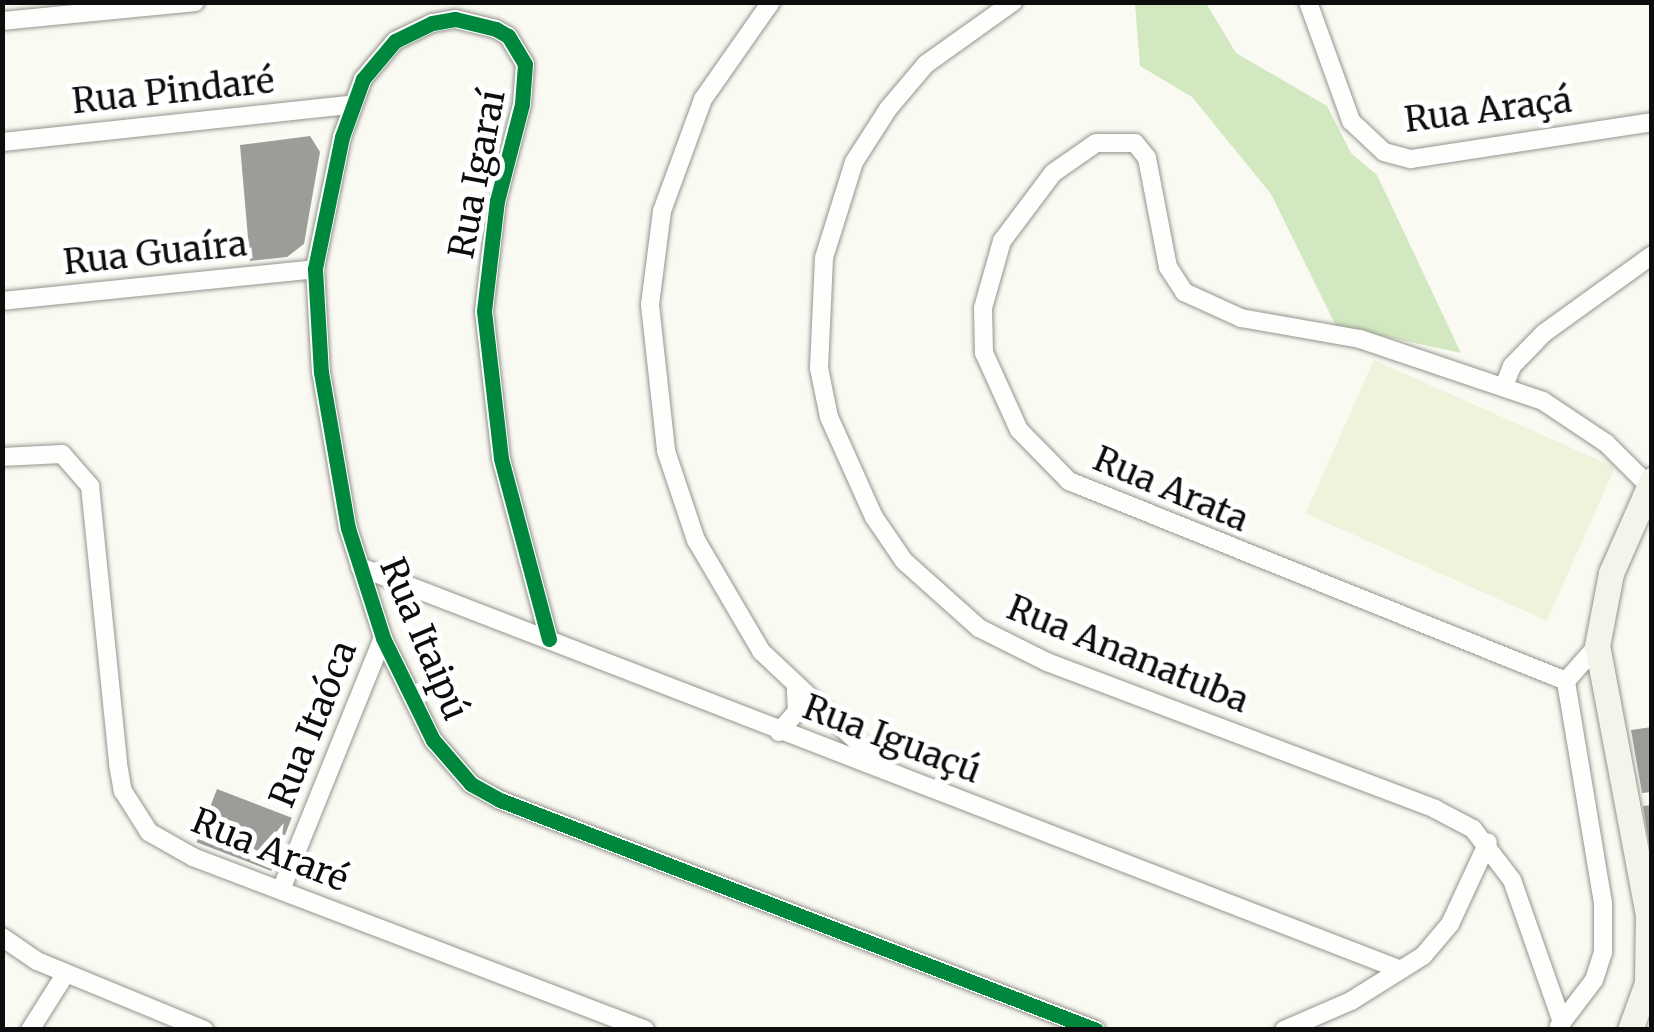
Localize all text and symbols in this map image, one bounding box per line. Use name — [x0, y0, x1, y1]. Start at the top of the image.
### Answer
street label: Rua Pindaré — [70, 59, 276, 123]
street label: Rua Araçá — [1402, 79, 1574, 141]
street label: Rua Igaraí — [440, 86, 514, 262]
street label: Rua Guaíra — [61, 222, 249, 284]
street label: Rua Arata — [1087, 438, 1255, 540]
street label: Rua Itaipú — [371, 552, 477, 726]
street label: Rua Ananatuba — [1001, 586, 1255, 722]
street label: Rua Itaóca — [261, 635, 365, 813]
street label: Rua Iguaçú — [797, 686, 987, 792]
street label: Rua Araré — [186, 800, 354, 900]

